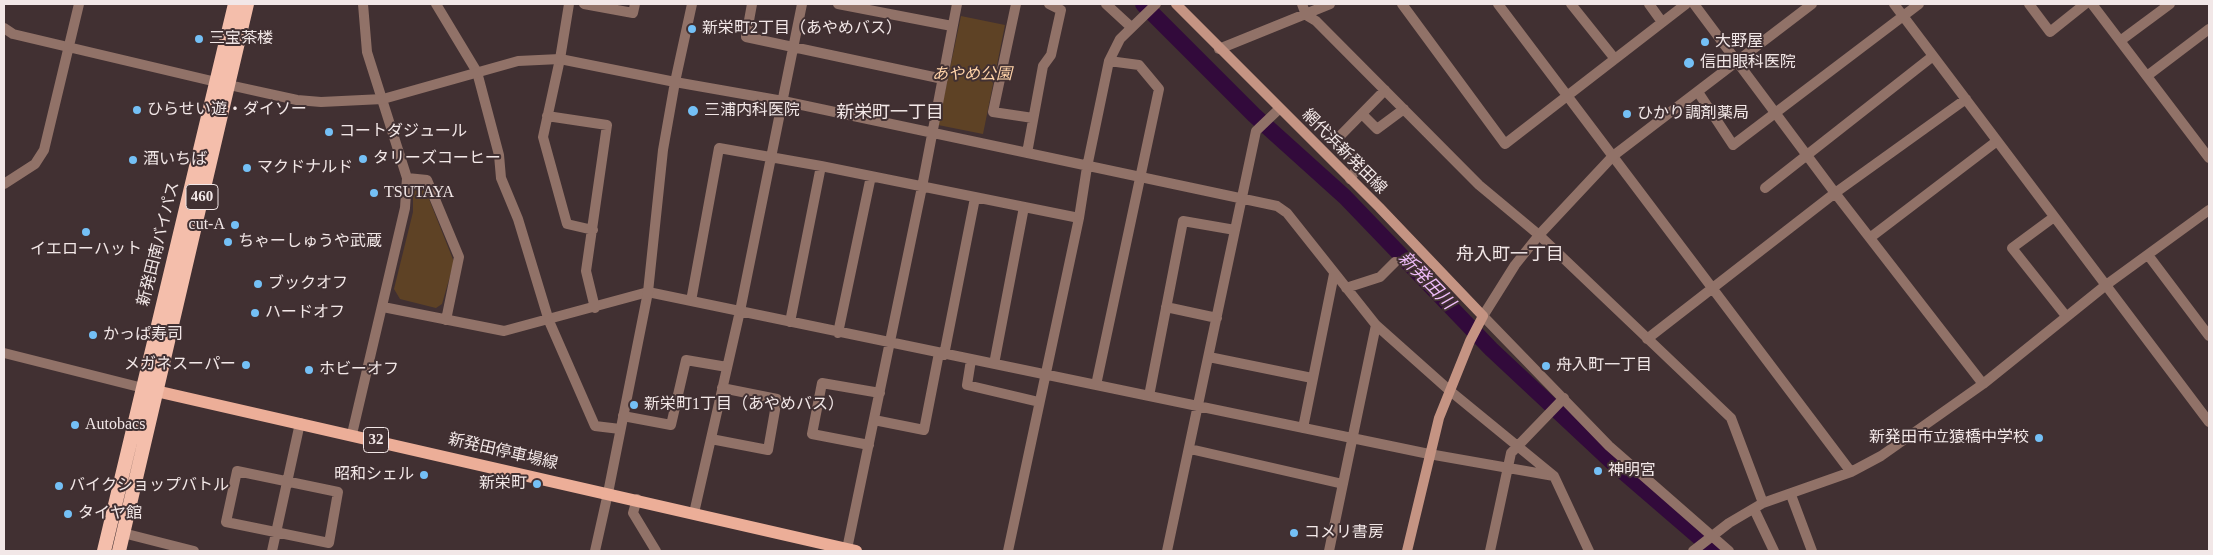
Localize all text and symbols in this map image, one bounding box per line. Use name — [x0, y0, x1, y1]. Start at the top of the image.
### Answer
place label: 新栄町2丁目（あやめバス） — [702, 19, 902, 39]
marker: 新栄町2丁目（あやめバス） — [686, 23, 698, 35]
place label: 三宝茶楼 — [209, 29, 273, 49]
place label: 大野屋 — [1715, 32, 1763, 52]
marker: 三宝茶楼 — [193, 33, 205, 45]
marker: 大野屋 — [1699, 36, 1711, 48]
place label: 信田眼科医院 — [1700, 53, 1796, 73]
marker: 信田眼科医院 — [1682, 56, 1696, 70]
park label: あやめ公園 — [932, 65, 1012, 85]
place label: ひらせい遊・ダイソー — [147, 100, 307, 120]
place label: 三浦内科医院 — [704, 101, 800, 121]
district label: 新栄町一丁目 — [836, 102, 944, 124]
marker: ひらせい遊・ダイソー — [131, 104, 143, 116]
marker: 三浦内科医院 — [686, 104, 700, 118]
place label: ひかり調剤薬局 — [1637, 104, 1749, 124]
street label: 網代浜新発田線 — [1298, 106, 1390, 198]
marker: ひかり調剤薬局 — [1621, 108, 1633, 120]
place label: コートダジュール — [339, 122, 467, 142]
marker: コートダジュール — [323, 126, 335, 138]
place label: タリーズコーヒー — [373, 149, 501, 169]
place label: 酒いちば — [143, 150, 207, 170]
marker: タリーズコーヒー — [357, 153, 369, 165]
marker: 酒いちば — [127, 154, 139, 166]
place label: マクドナルド — [257, 158, 353, 178]
marker: マクドナルド — [241, 162, 253, 174]
street label: 新発田南バイパス — [134, 180, 184, 308]
place label: TSUTAYA — [384, 183, 454, 203]
road number: 460 — [186, 184, 218, 210]
marker: TSUTAYA — [368, 187, 380, 199]
place label: cut-A — [189, 215, 225, 235]
marker: cut-A — [229, 219, 241, 231]
marker: イエローハット — [80, 226, 92, 238]
place label: ちゃーしゅうや武蔵 — [238, 232, 382, 252]
marker: ちゃーしゅうや武蔵 — [222, 236, 234, 248]
place label: イエローハット — [30, 240, 142, 260]
district label: 舟入町一丁目 — [1456, 244, 1564, 266]
water label: 新発田川 — [1393, 248, 1459, 314]
place label: ブックオフ — [268, 274, 348, 294]
marker: ブックオフ — [252, 278, 264, 290]
place label: ハードオフ — [265, 303, 345, 323]
marker: ハードオフ — [249, 307, 261, 319]
place label: かっぱ寿司 — [103, 325, 183, 345]
marker: かっぱ寿司 — [87, 329, 99, 341]
place label: メガネスーパー — [124, 355, 236, 375]
place label: 舟入町一丁目 — [1556, 356, 1652, 376]
marker: メガネスーパー — [240, 359, 252, 371]
place label: ホビーオフ — [319, 360, 399, 380]
marker: 舟入町一丁目 — [1540, 360, 1552, 372]
marker: ホビーオフ — [303, 364, 315, 376]
place label: 新栄町1丁目（あやめバス） — [644, 395, 844, 415]
marker: 新栄町1丁目（あやめバス） — [628, 399, 640, 411]
place label: Autobacs — [85, 415, 145, 435]
marker: Autobacs — [69, 419, 81, 431]
road number: 32 — [364, 428, 388, 452]
place label: 新発田市立猿橋中学校 — [1869, 428, 2029, 448]
street label: 新発田停車場線 — [446, 430, 560, 474]
marker: 新発田市立猿橋中学校 — [2033, 432, 2045, 444]
place label: 神明宮 — [1608, 461, 1656, 481]
place label: 昭和シェル — [334, 465, 414, 485]
marker: 神明宮 — [1592, 465, 1604, 477]
marker: 昭和シェル — [418, 469, 430, 481]
place label: 新栄町 — [479, 474, 527, 494]
place label: バイクショップバトル — [69, 476, 229, 496]
marker: 新栄町 — [531, 478, 543, 490]
marker: バイクショップバトル — [53, 480, 65, 492]
place label: タイヤ館 — [78, 504, 142, 524]
marker: タイヤ館 — [62, 508, 74, 520]
place label: コメリ書房 — [1304, 523, 1384, 543]
marker: コメリ書房 — [1288, 527, 1300, 539]

